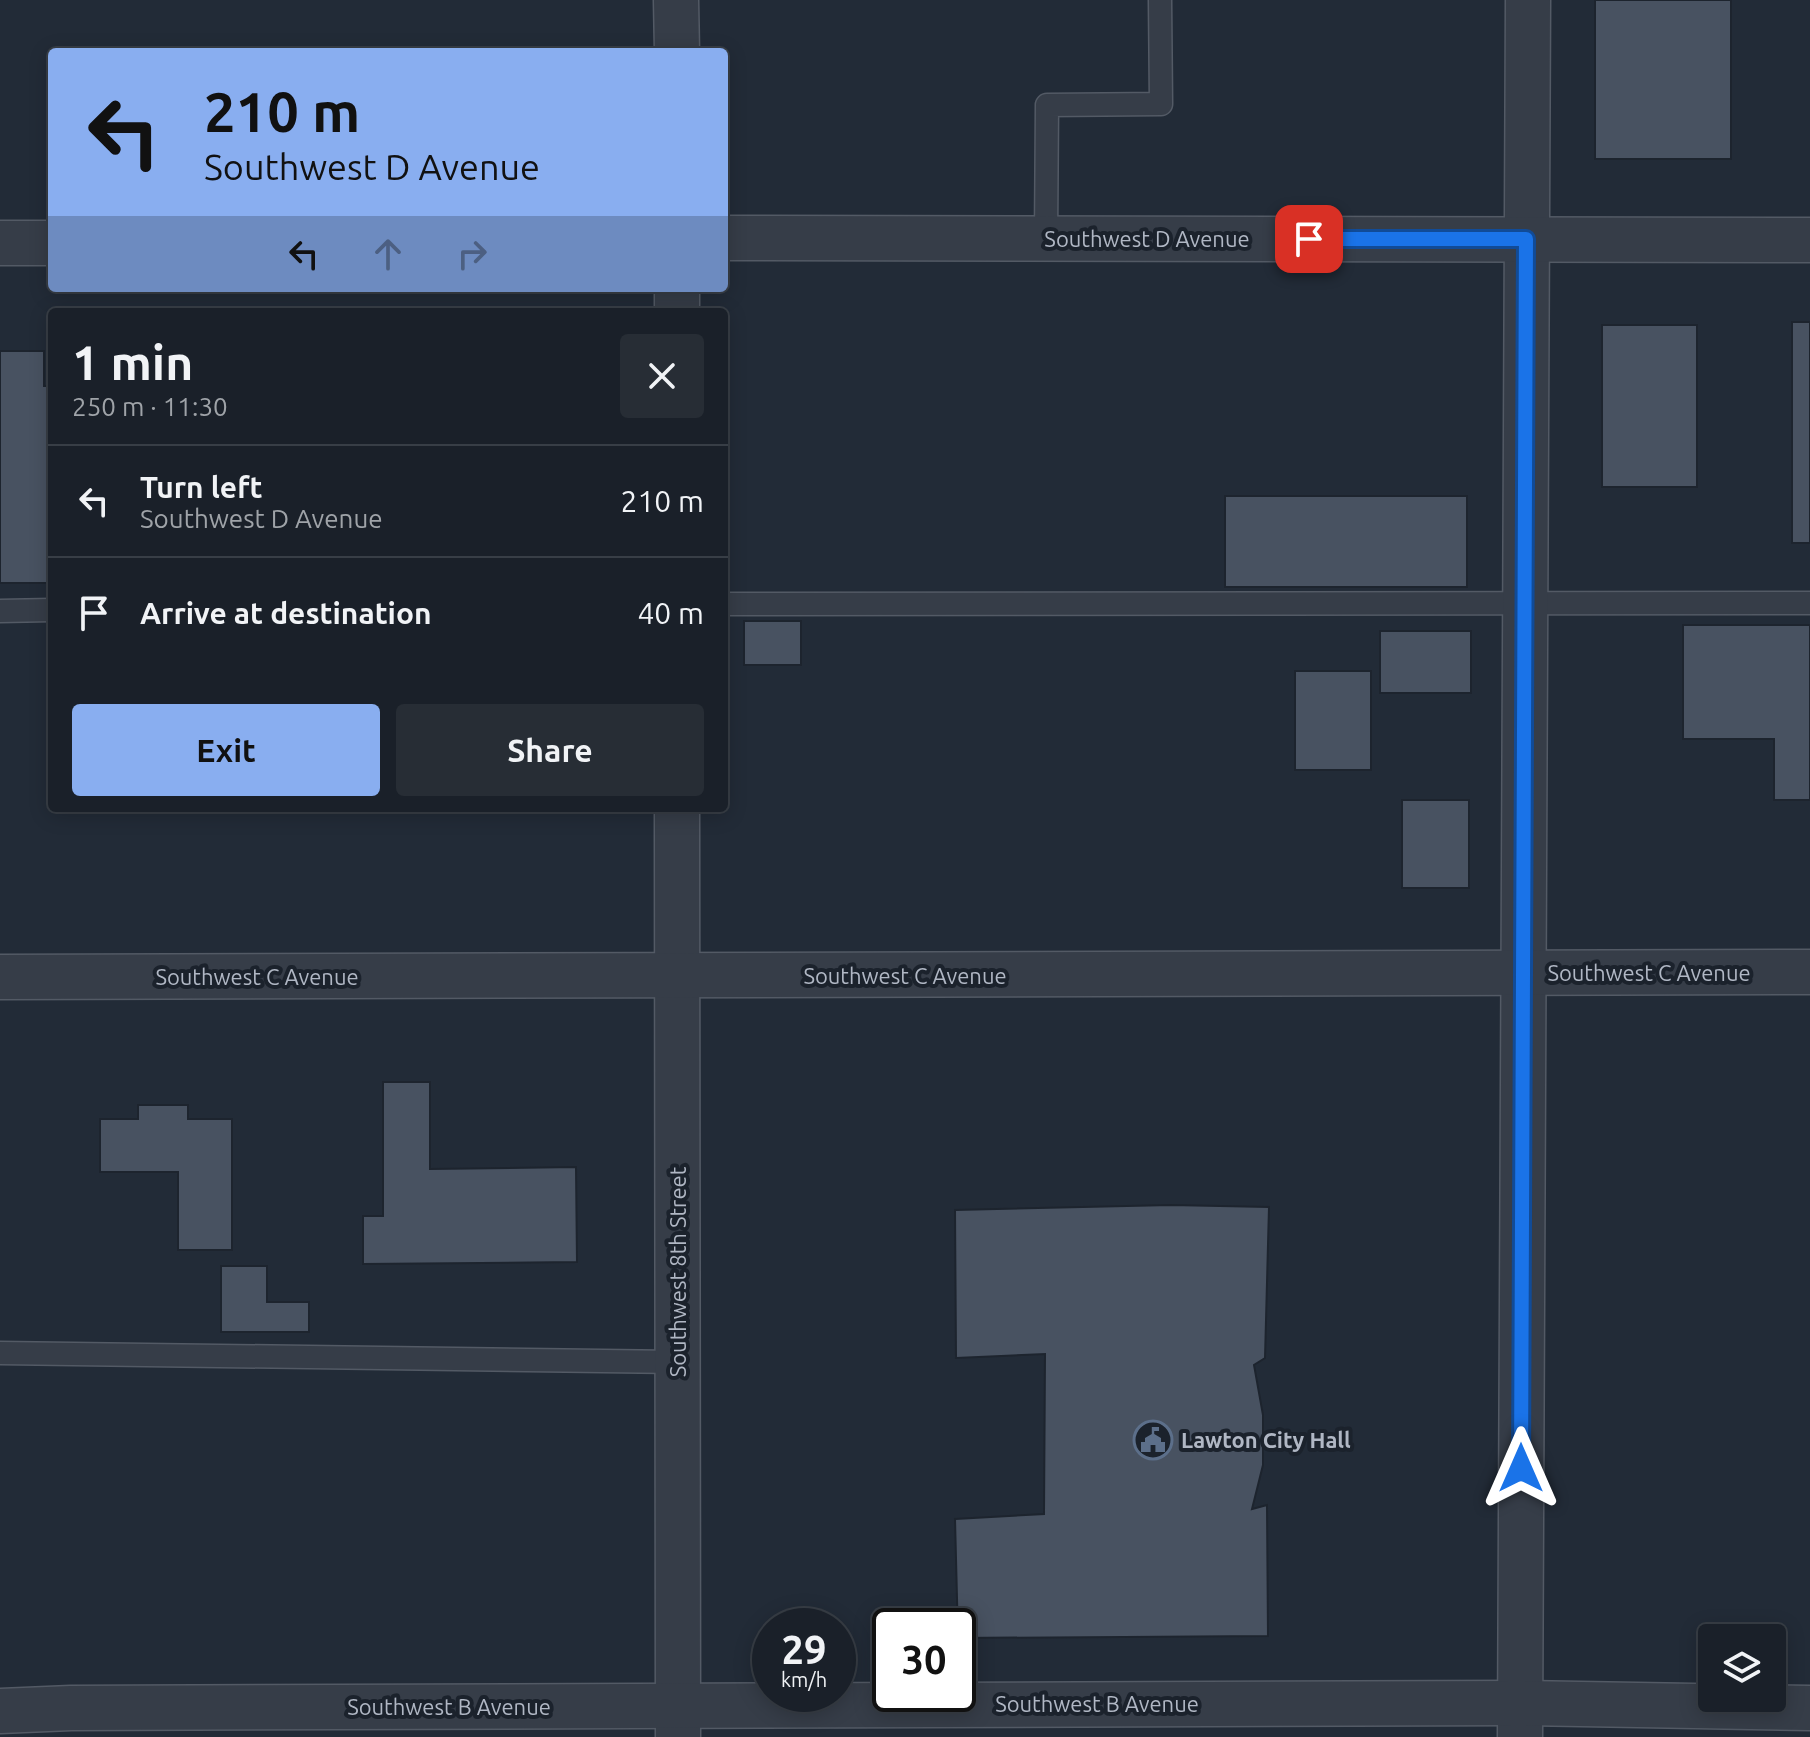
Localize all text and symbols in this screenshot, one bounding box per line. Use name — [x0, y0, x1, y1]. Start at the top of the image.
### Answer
icon: left — [72, 80, 176, 184]
text: 210 m — [204, 80, 360, 143]
text: Southwest D Avenue — [204, 146, 540, 187]
pin — [1275, 205, 1343, 273]
icon: arrive — [1287, 217, 1331, 261]
street label: Southwest D Avenue — [1044, 226, 1250, 251]
icon: left — [282, 232, 326, 276]
icon: ahead — [366, 232, 410, 276]
icon: right — [450, 232, 494, 276]
button: close — [620, 334, 704, 418]
text: 1 min — [72, 335, 193, 389]
text: 250 m · 11:30 — [72, 392, 228, 421]
text: Turn left — [140, 470, 262, 504]
icon: left — [72, 479, 116, 523]
text: 210 m — [620, 484, 704, 518]
text: Southwest D Avenue — [140, 504, 383, 533]
icon: arrive — [72, 591, 116, 635]
text: Arrive at destination — [140, 596, 432, 630]
text: 40 m — [637, 596, 704, 630]
button: Exit — [72, 704, 380, 796]
button: Share — [396, 704, 704, 796]
street label: Southwest C Avenue — [1547, 960, 1751, 985]
street label: Southwest C Avenue — [803, 963, 1007, 988]
street label: Southwest C Avenue — [155, 964, 359, 989]
street label: Southwest 8th Street — [665, 1166, 690, 1377]
public building icon: Lawton City Hall — [1132, 1419, 1174, 1461]
position arrow — [1479, 1426, 1563, 1510]
place label: Lawton City Hall — [1181, 1427, 1351, 1452]
speed limit sign: 30 — [872, 1608, 976, 1712]
map controls — [1698, 1624, 1786, 1712]
button: layers — [1698, 1624, 1786, 1712]
text: 29 — [781, 1627, 827, 1672]
text: km/h — [781, 1668, 827, 1691]
street label: Southwest B Avenue — [995, 1691, 1199, 1716]
street label: Southwest B Avenue — [347, 1694, 551, 1719]

